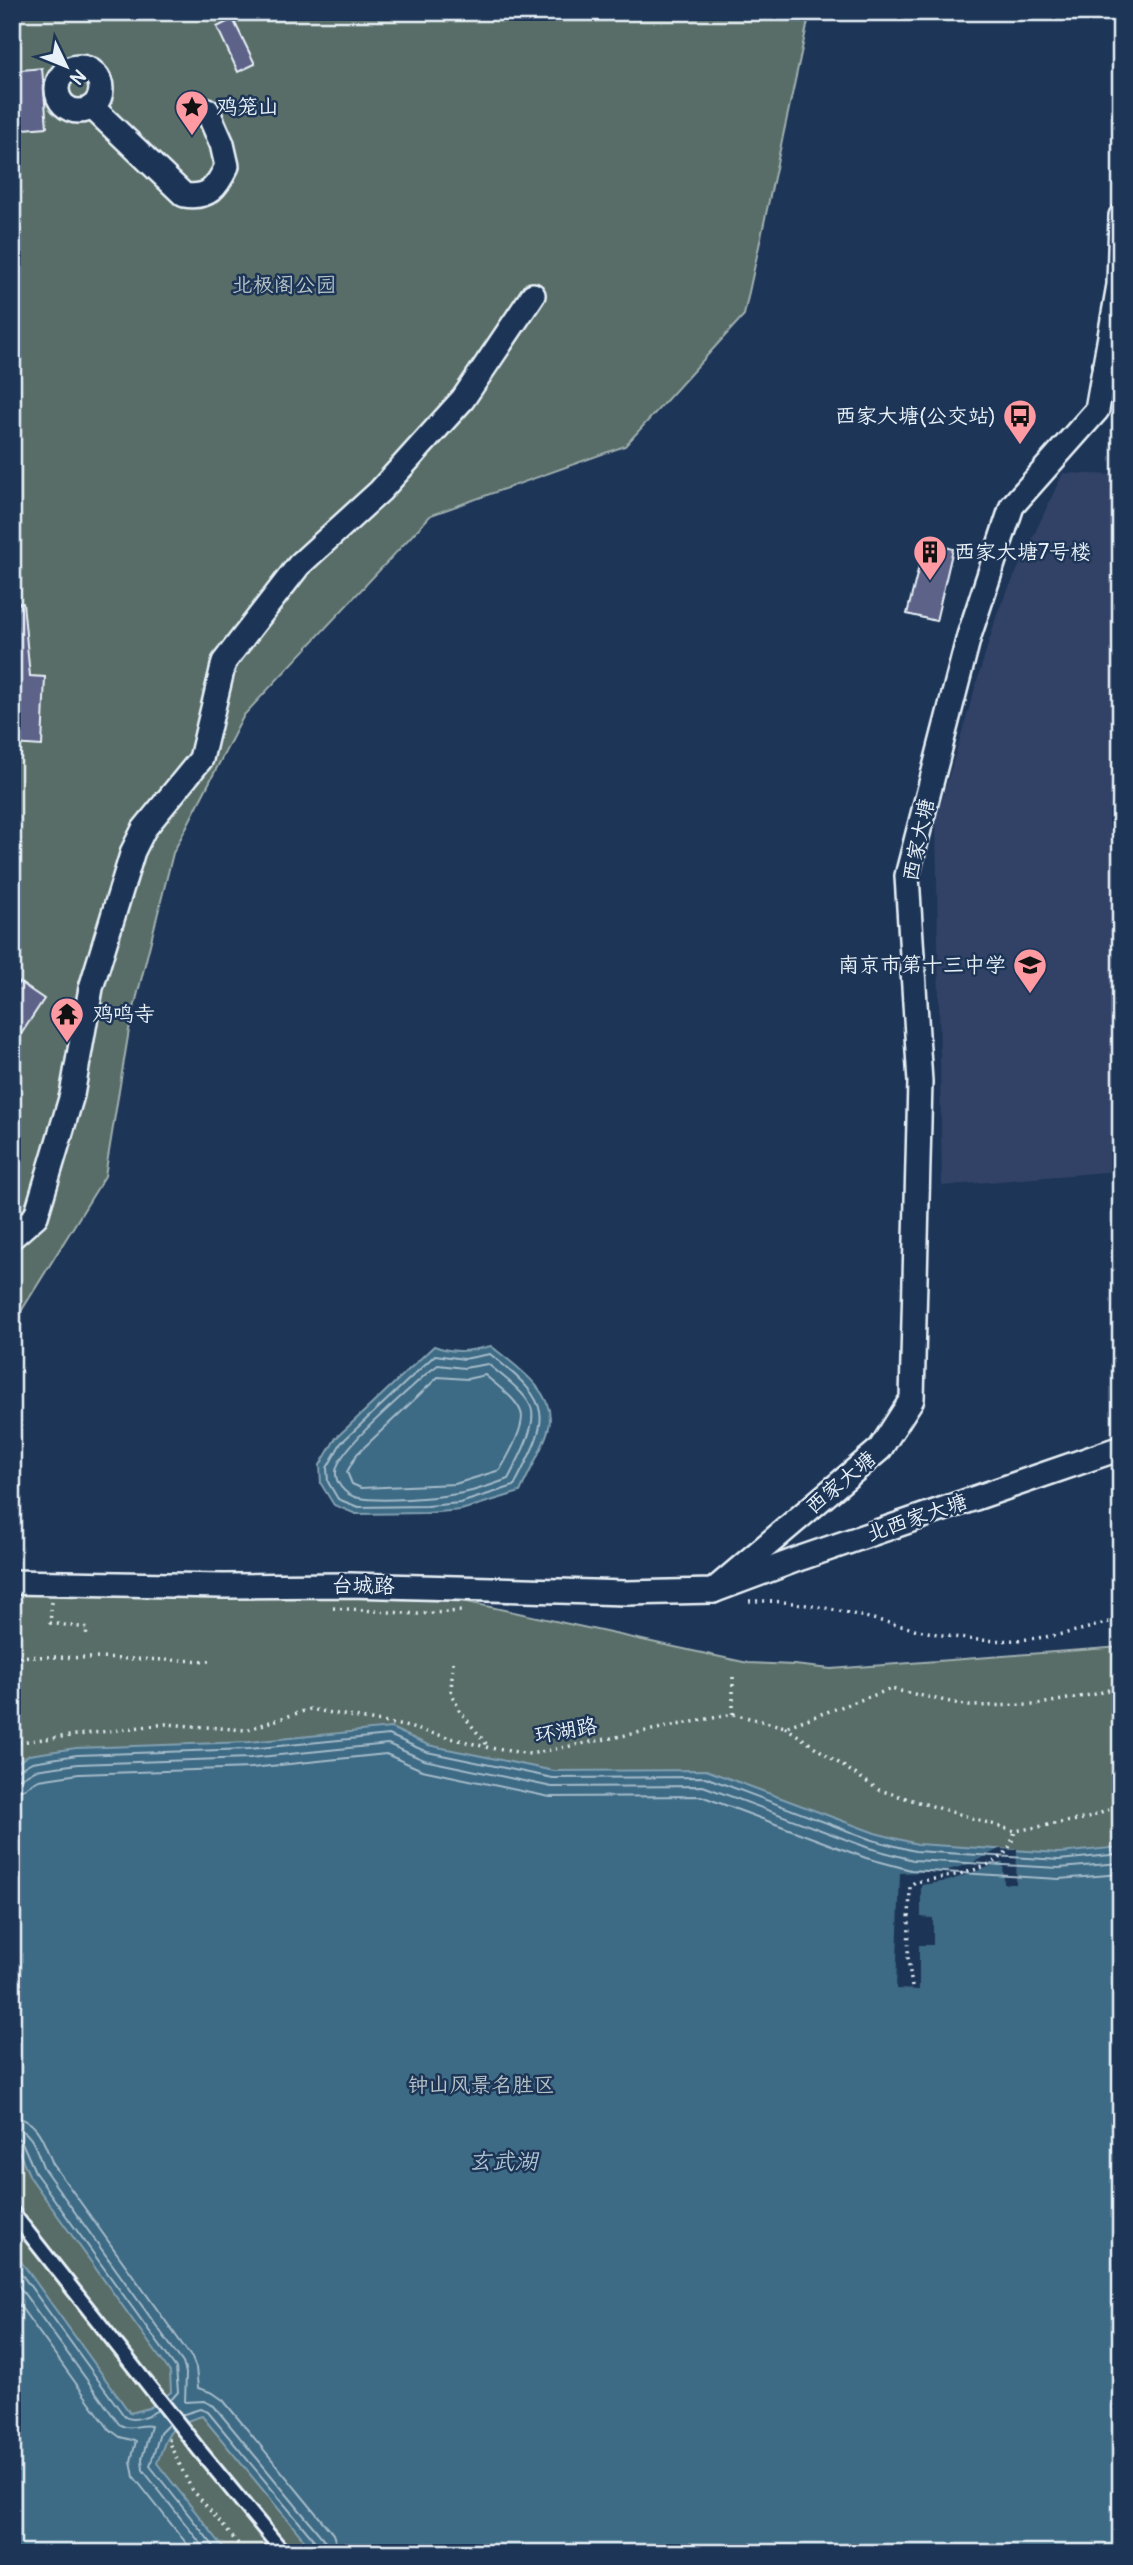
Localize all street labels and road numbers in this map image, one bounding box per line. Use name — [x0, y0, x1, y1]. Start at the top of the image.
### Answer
street label: 西家大塘 — [897, 796, 941, 884]
street label: 西家大塘 — [800, 1446, 882, 1520]
street label: 北西家大塘 — [863, 1488, 971, 1548]
street label: 台城路 — [331, 1572, 395, 1600]
street label: 环湖路 — [533, 1712, 599, 1750]

